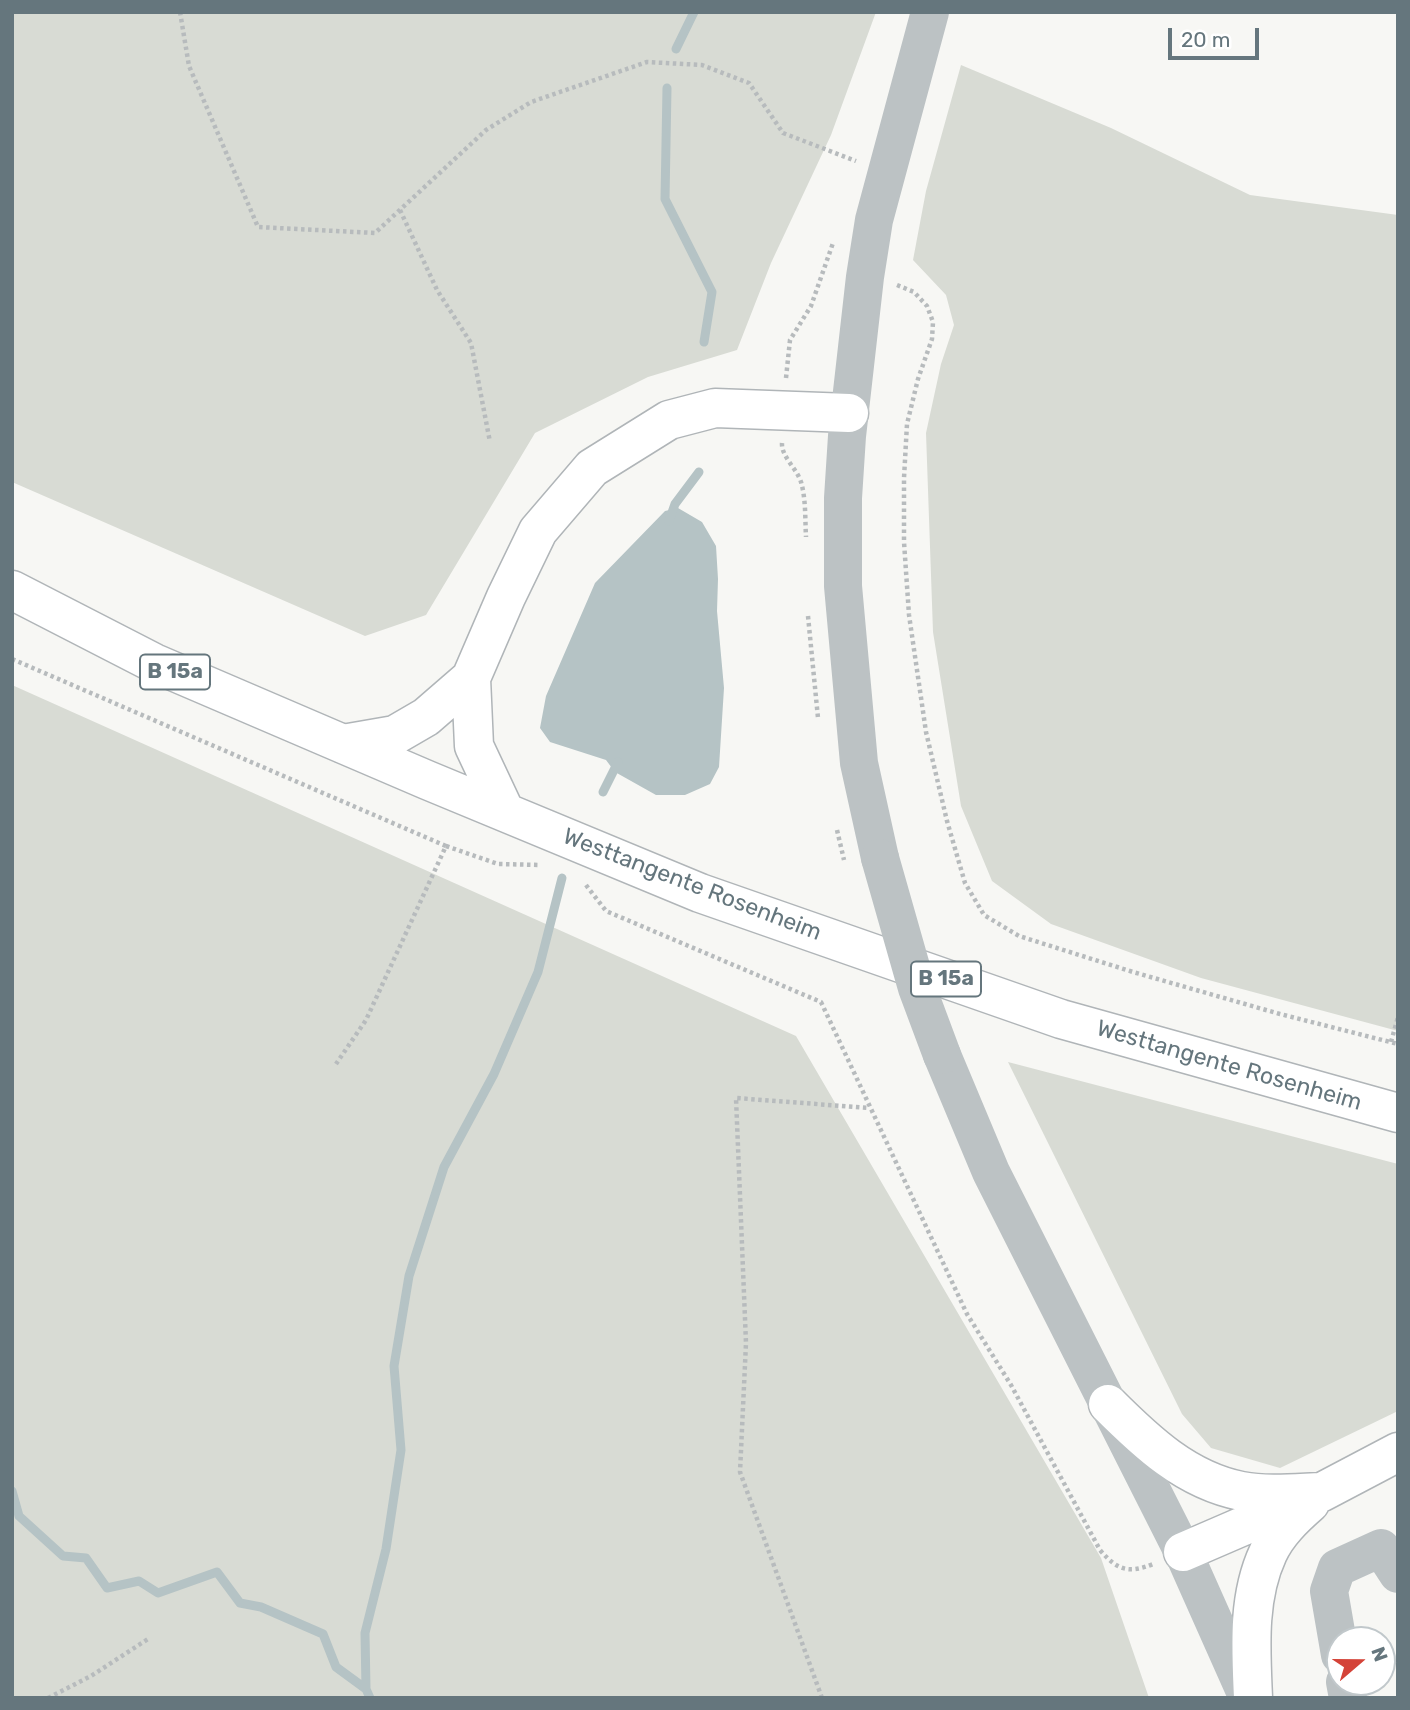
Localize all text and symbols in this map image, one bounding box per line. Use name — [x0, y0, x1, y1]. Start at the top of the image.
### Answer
scale bar — [1172, 14, 1263, 58]
text: 20 m — [1181, 27, 1230, 52]
road number: B 15a — [140, 654, 210, 690]
street label: Westtangente Rosenheim — [559, 823, 825, 947]
road number: B 15a — [911, 962, 981, 996]
street label: Westtangente Rosenheim — [1093, 1015, 1365, 1117]
north arrow — [1326, 1626, 1396, 1696]
text: N — [1366, 1644, 1392, 1665]

